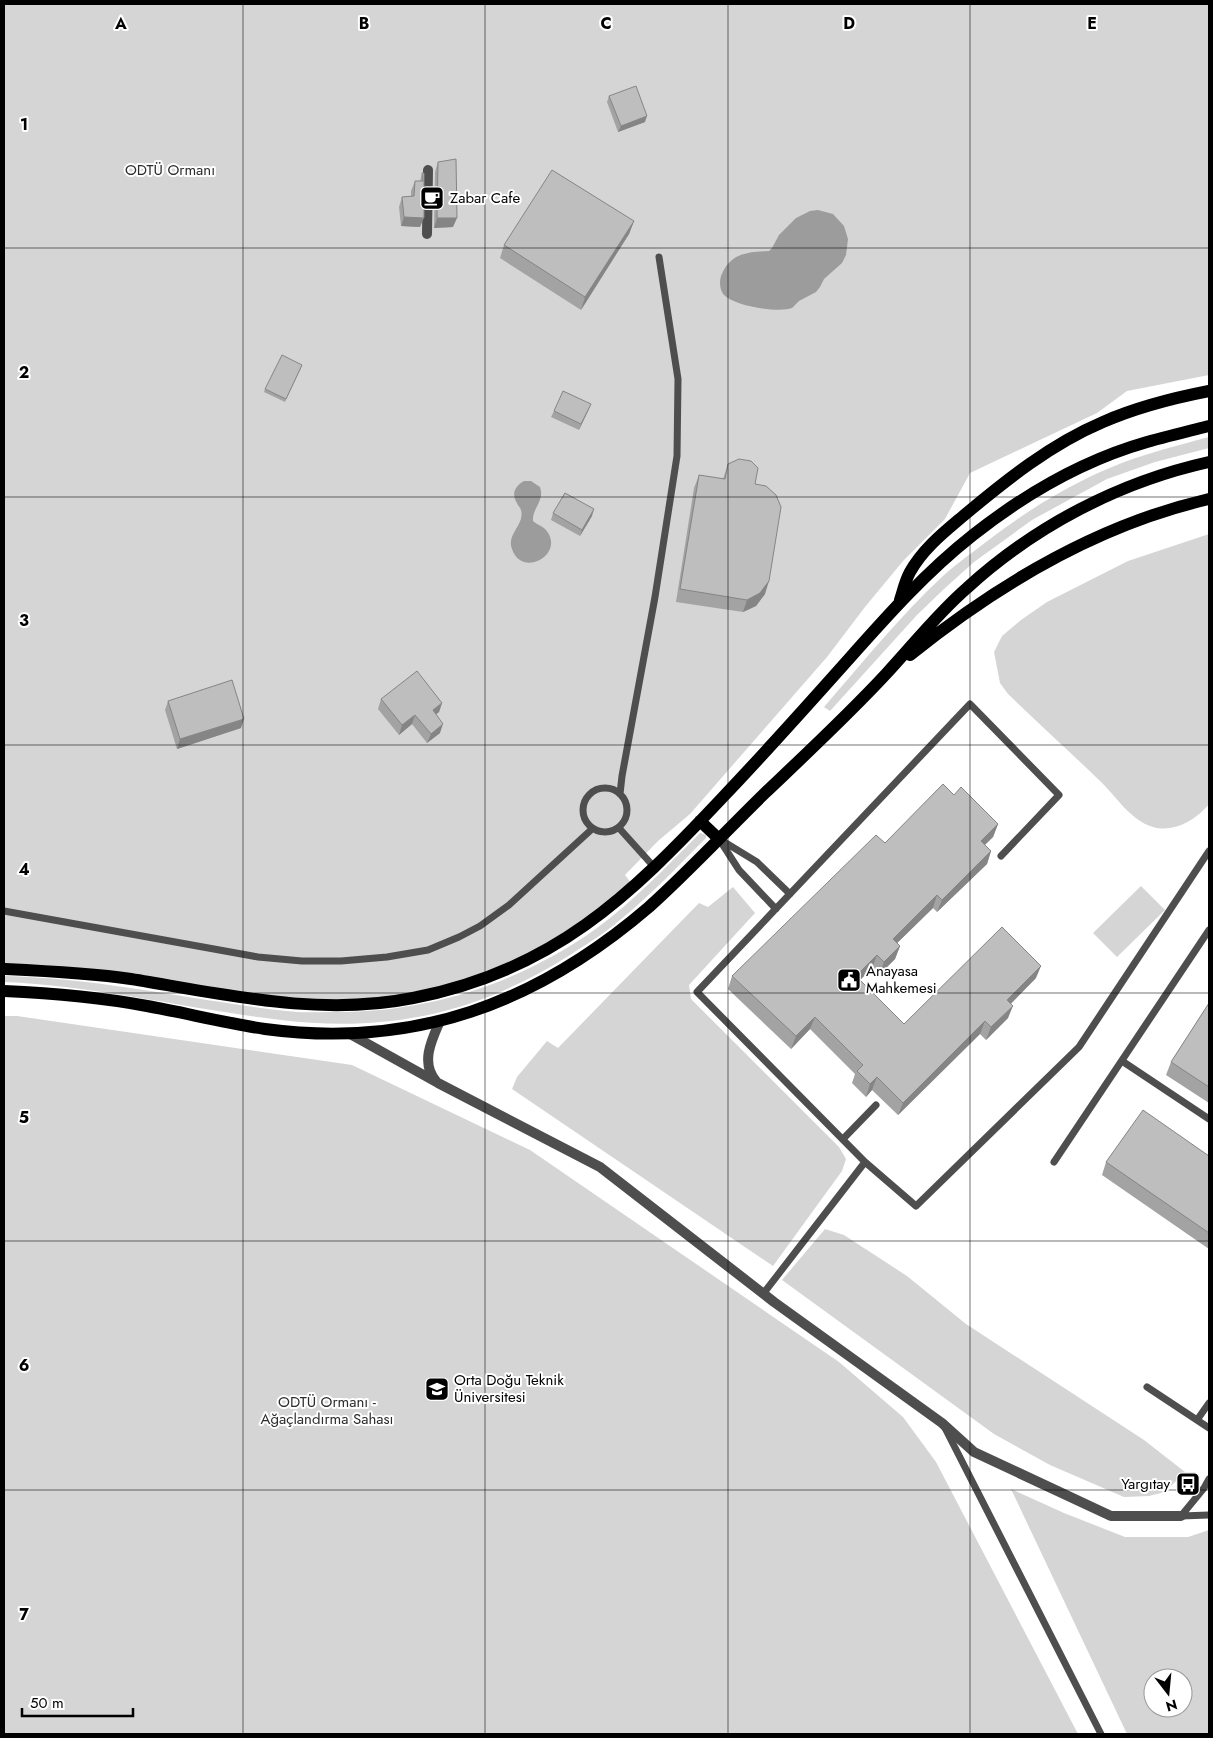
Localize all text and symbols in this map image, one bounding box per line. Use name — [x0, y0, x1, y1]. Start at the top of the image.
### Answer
text: A — [114, 12, 127, 35]
text: B — [359, 12, 369, 35]
text: C — [600, 12, 612, 35]
text: D — [843, 12, 855, 35]
text: E — [1087, 12, 1097, 35]
text: 1 — [20, 113, 28, 136]
park label: ODTÜ Ormanı — [125, 159, 215, 181]
cafe icon: Zabar Cafe — [419, 185, 445, 211]
place label: Zabar Cafe — [450, 187, 521, 209]
text: 2 — [19, 361, 29, 384]
text: 3 — [19, 609, 29, 632]
text: 4 — [18, 858, 30, 881]
place label: Anayasa Mahkemesi — [866, 960, 937, 999]
public building icon: Anayasa Mahkemesi — [836, 967, 862, 993]
text: 5 — [19, 1106, 29, 1129]
text: 6 — [19, 1354, 29, 1377]
place label: Orta Doğu Teknik Üniversitesi — [454, 1369, 564, 1408]
school or university icon: Orta Doğu Teknik Üniversitesi — [424, 1376, 450, 1402]
park label: ODTÜ Ormanı - Ağaçlandırma Sahası — [261, 1391, 393, 1430]
bus stop icon: Yargıtay — [1175, 1471, 1201, 1497]
place label: Yargıtay — [1121, 1473, 1170, 1495]
text: 7 — [19, 1603, 29, 1626]
north arrow — [1143, 1668, 1193, 1718]
scale bar — [22, 1686, 134, 1718]
text: 50 m — [30, 1692, 64, 1714]
text: N — [1163, 1694, 1180, 1717]

